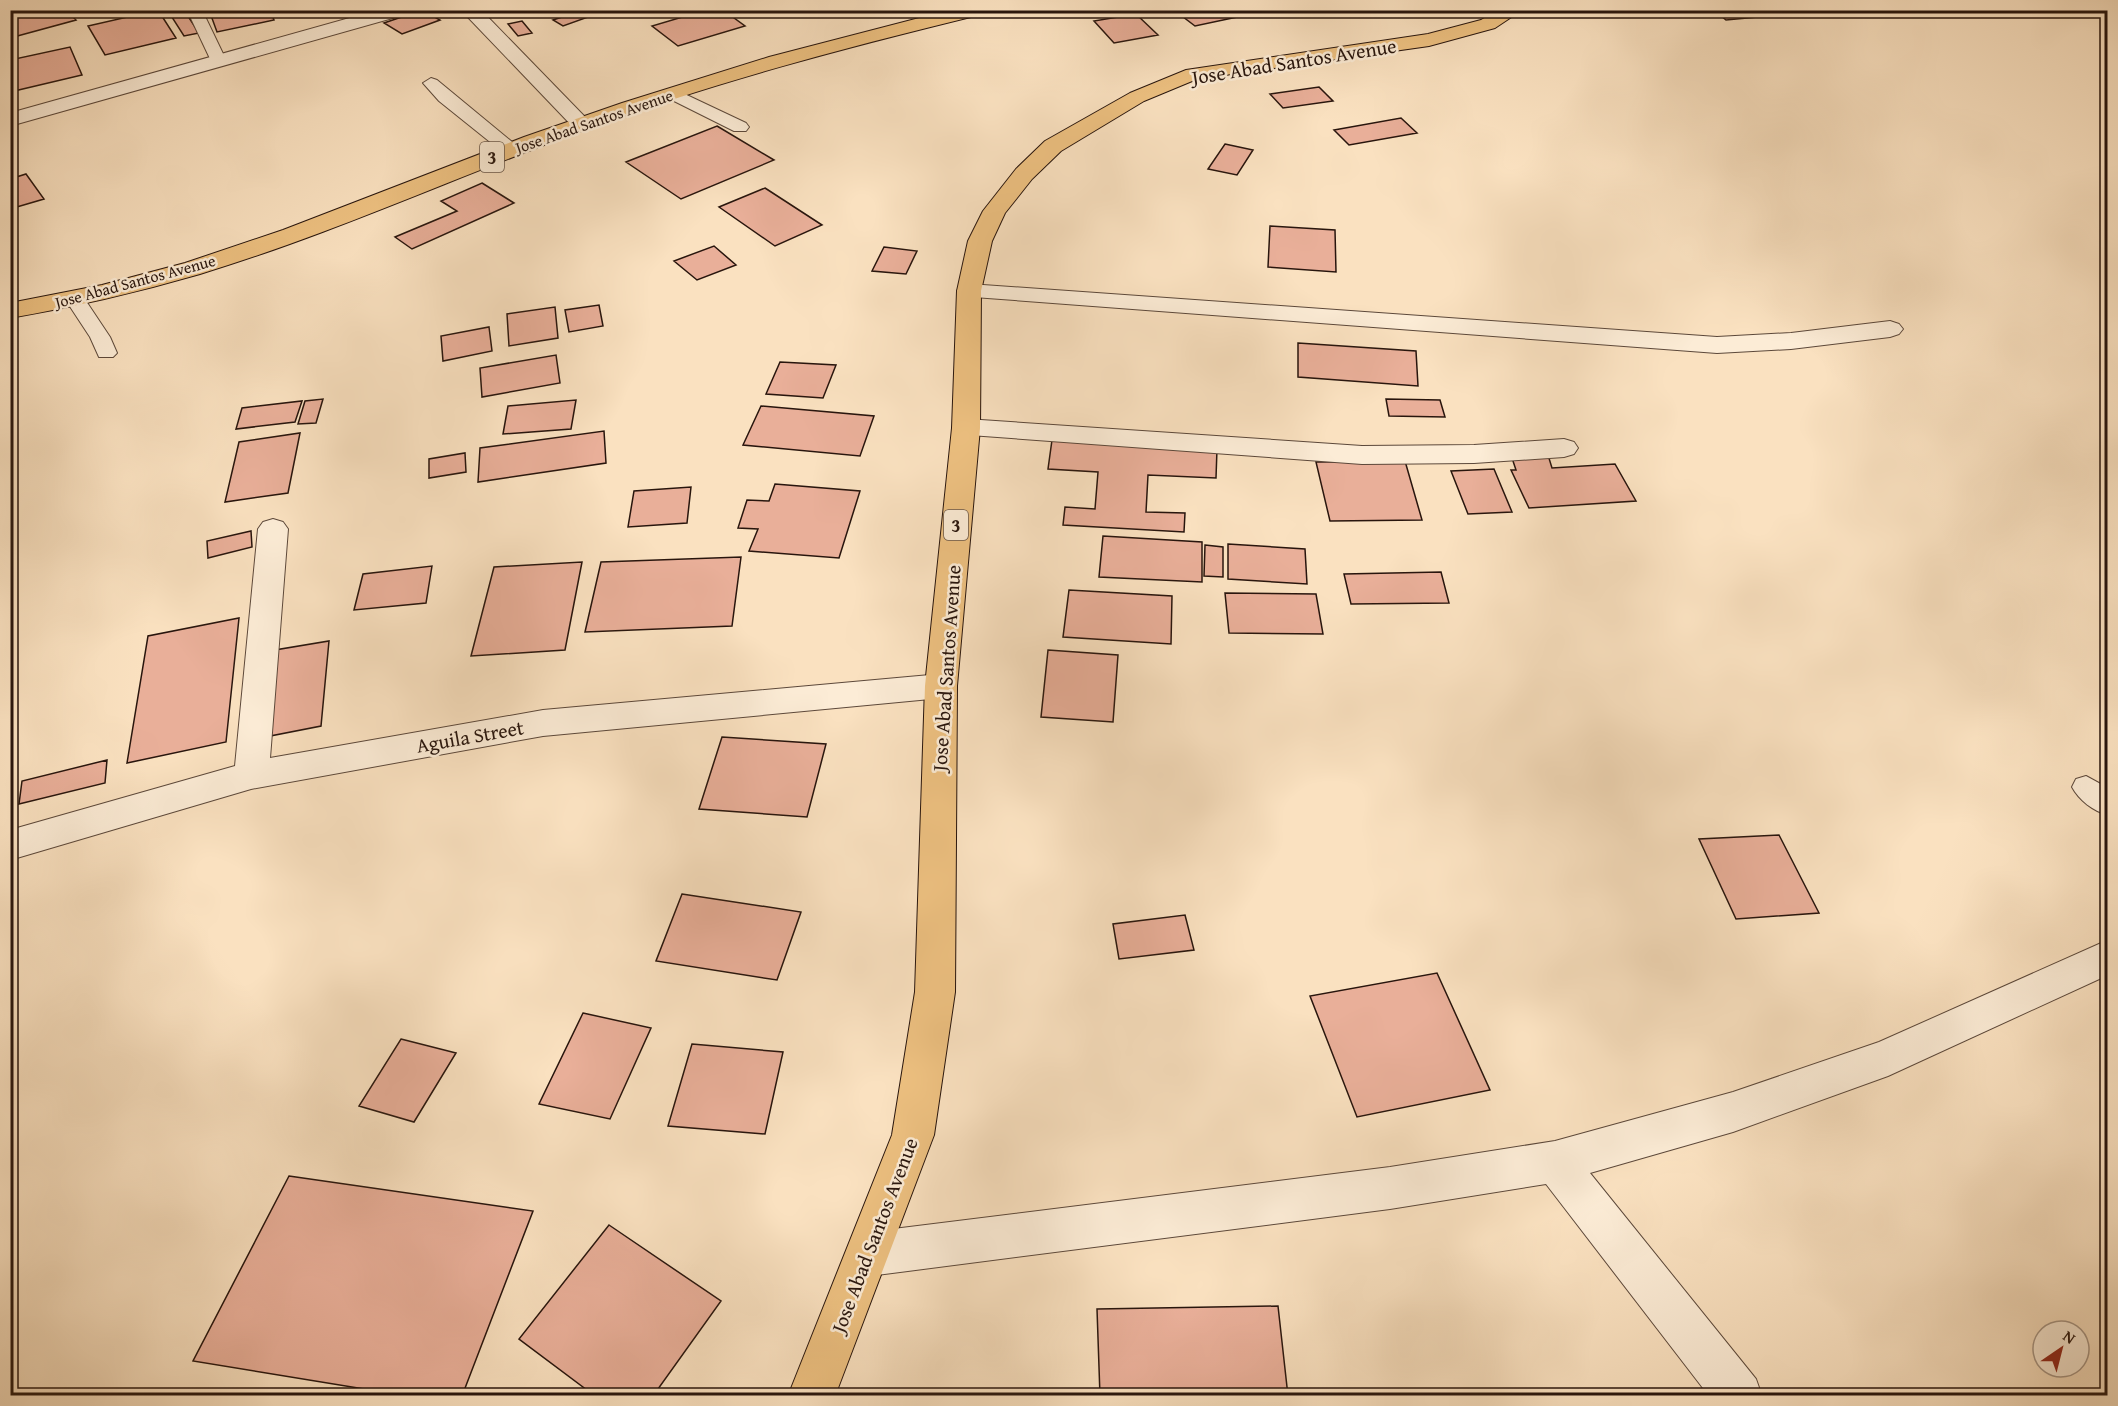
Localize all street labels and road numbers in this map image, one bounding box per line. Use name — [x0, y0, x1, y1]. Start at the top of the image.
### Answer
street label: Jose Abad Santos Avenue — [1187, 31, 1398, 92]
street label: Jose Abad Santos Avenue — [510, 83, 676, 160]
road number: 3 — [480, 142, 504, 172]
street label: Jose Abad Santos Avenue — [50, 248, 218, 315]
road number: 3 — [944, 510, 968, 540]
street label: Jose Abad Santos Avenue — [924, 564, 968, 775]
street label: Aguila Street — [414, 712, 526, 760]
street label: Jose Abad Santos Avenue — [822, 1133, 925, 1340]

